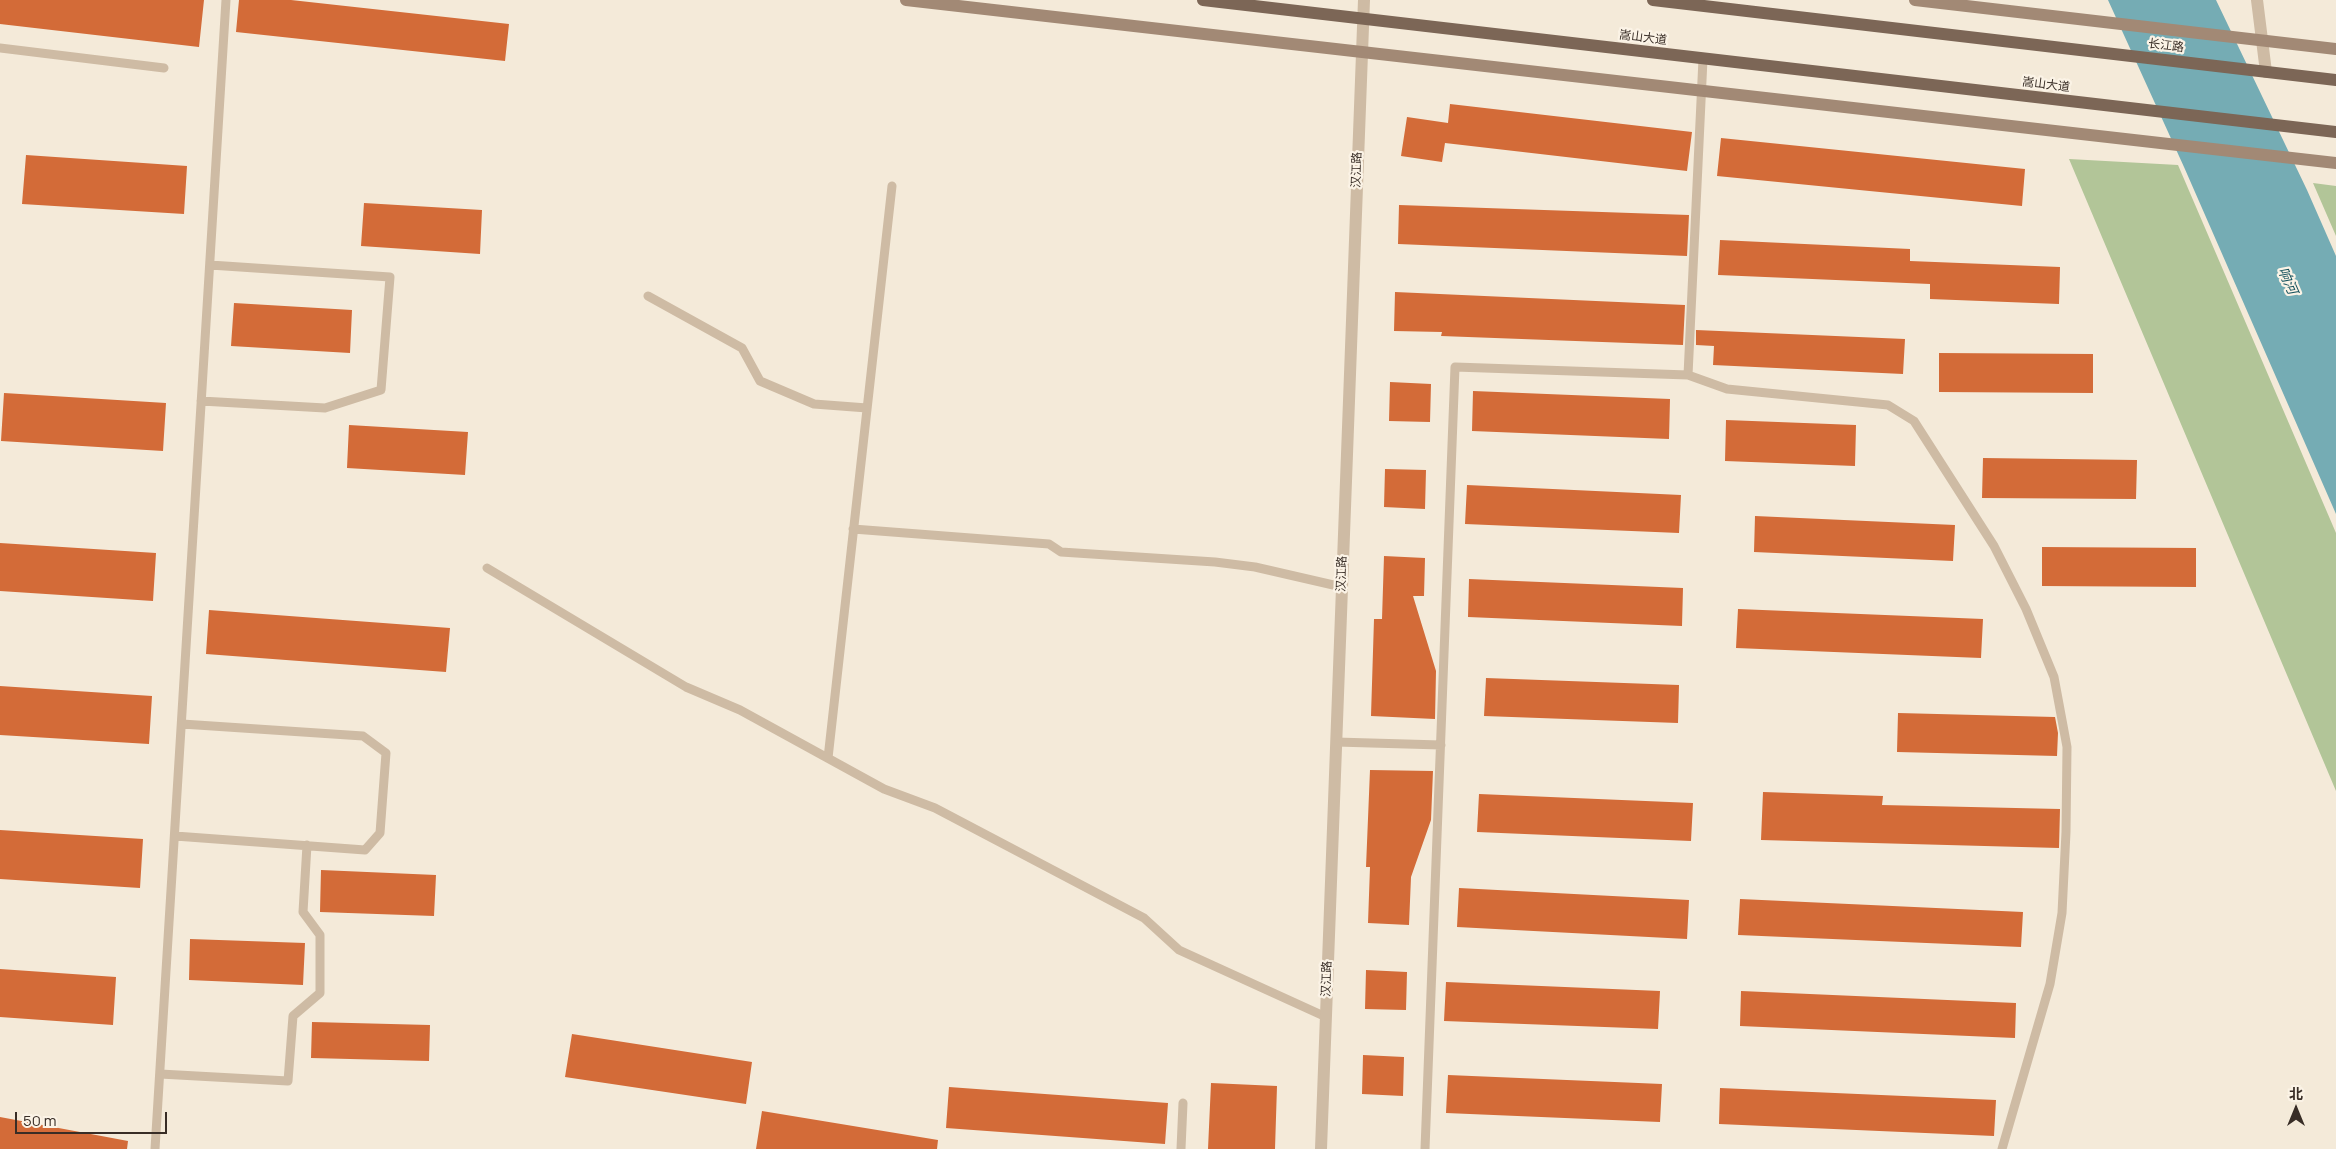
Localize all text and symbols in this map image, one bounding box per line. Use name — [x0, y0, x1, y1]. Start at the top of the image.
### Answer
street label: 嵩山大道 — [1618, 28, 1668, 48]
street label: 长江路 — [2147, 37, 2185, 55]
street label: 嵩山大道 — [2021, 75, 2071, 95]
street label: 汉江路 — [1349, 152, 1365, 188]
water label: 响河 — [2274, 265, 2300, 297]
street label: 汉江路 — [1334, 556, 1350, 592]
street label: 汉江路 — [1319, 961, 1335, 997]
north arrow — [2271, 1084, 2321, 1134]
text: 北 — [2289, 1084, 2303, 1103]
scale bar — [18, 1102, 170, 1134]
text: 50 m — [23, 1110, 57, 1131]

